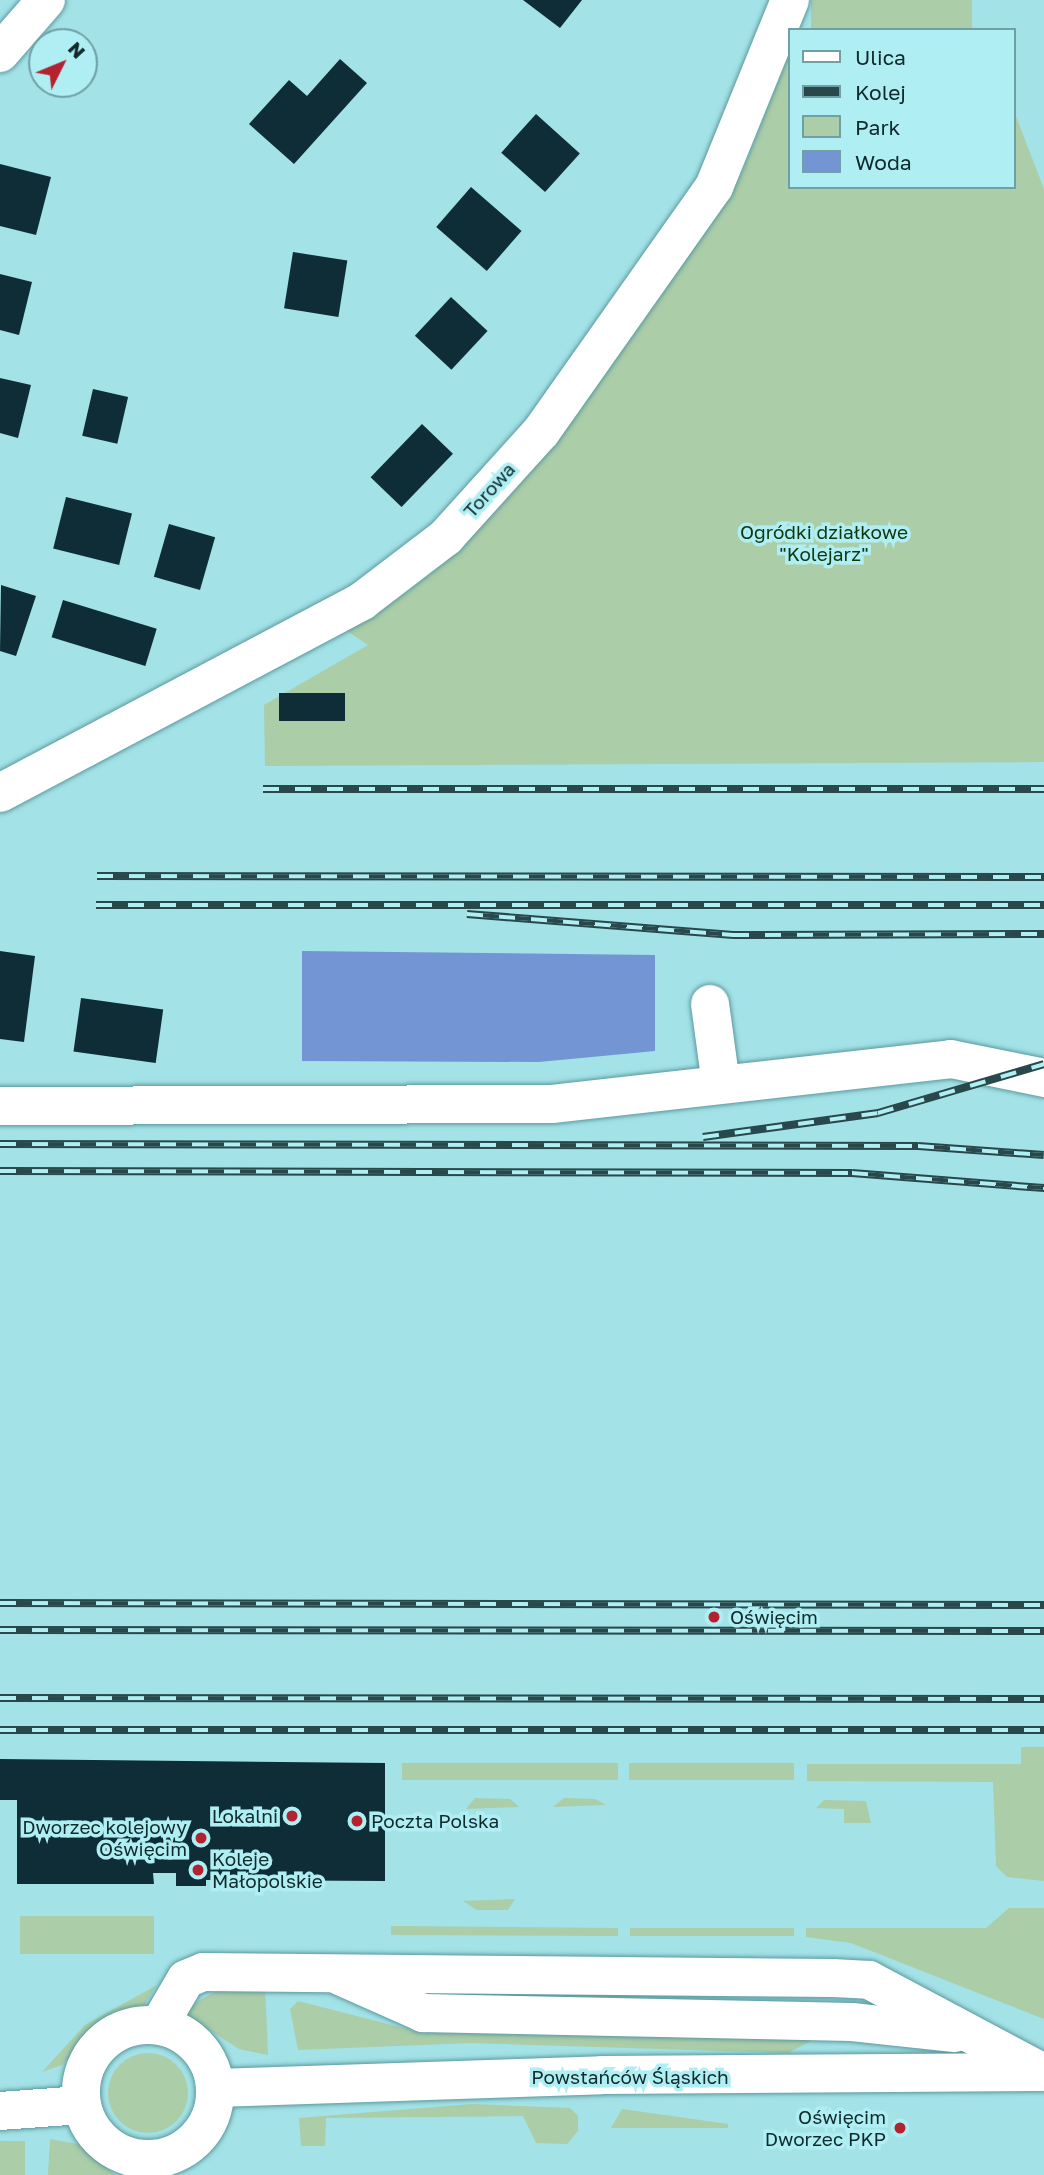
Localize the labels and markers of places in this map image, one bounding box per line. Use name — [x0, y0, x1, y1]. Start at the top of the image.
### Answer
place label: Oświęcim — [730, 1606, 818, 1628]
marker: Oświęcim — [704, 1607, 724, 1627]
place label: Lokalni — [212, 1805, 278, 1827]
marker: Lokalni — [284, 1808, 300, 1824]
place label: Poczta Polska — [371, 1810, 499, 1832]
marker: Poczta Polska — [349, 1813, 365, 1829]
place label: Dworzec kolejowy Oświęcim — [22, 1816, 187, 1860]
marker: Dworzec kolejowy Oświęcim — [193, 1830, 209, 1846]
place label: Koleje Małopolskie — [212, 1848, 323, 1892]
marker: Koleje Małopolskie — [190, 1862, 206, 1878]
place label: Oświęcim Dworzec PKP — [765, 2106, 886, 2150]
marker: Oświęcim Dworzec PKP — [892, 2120, 908, 2136]

